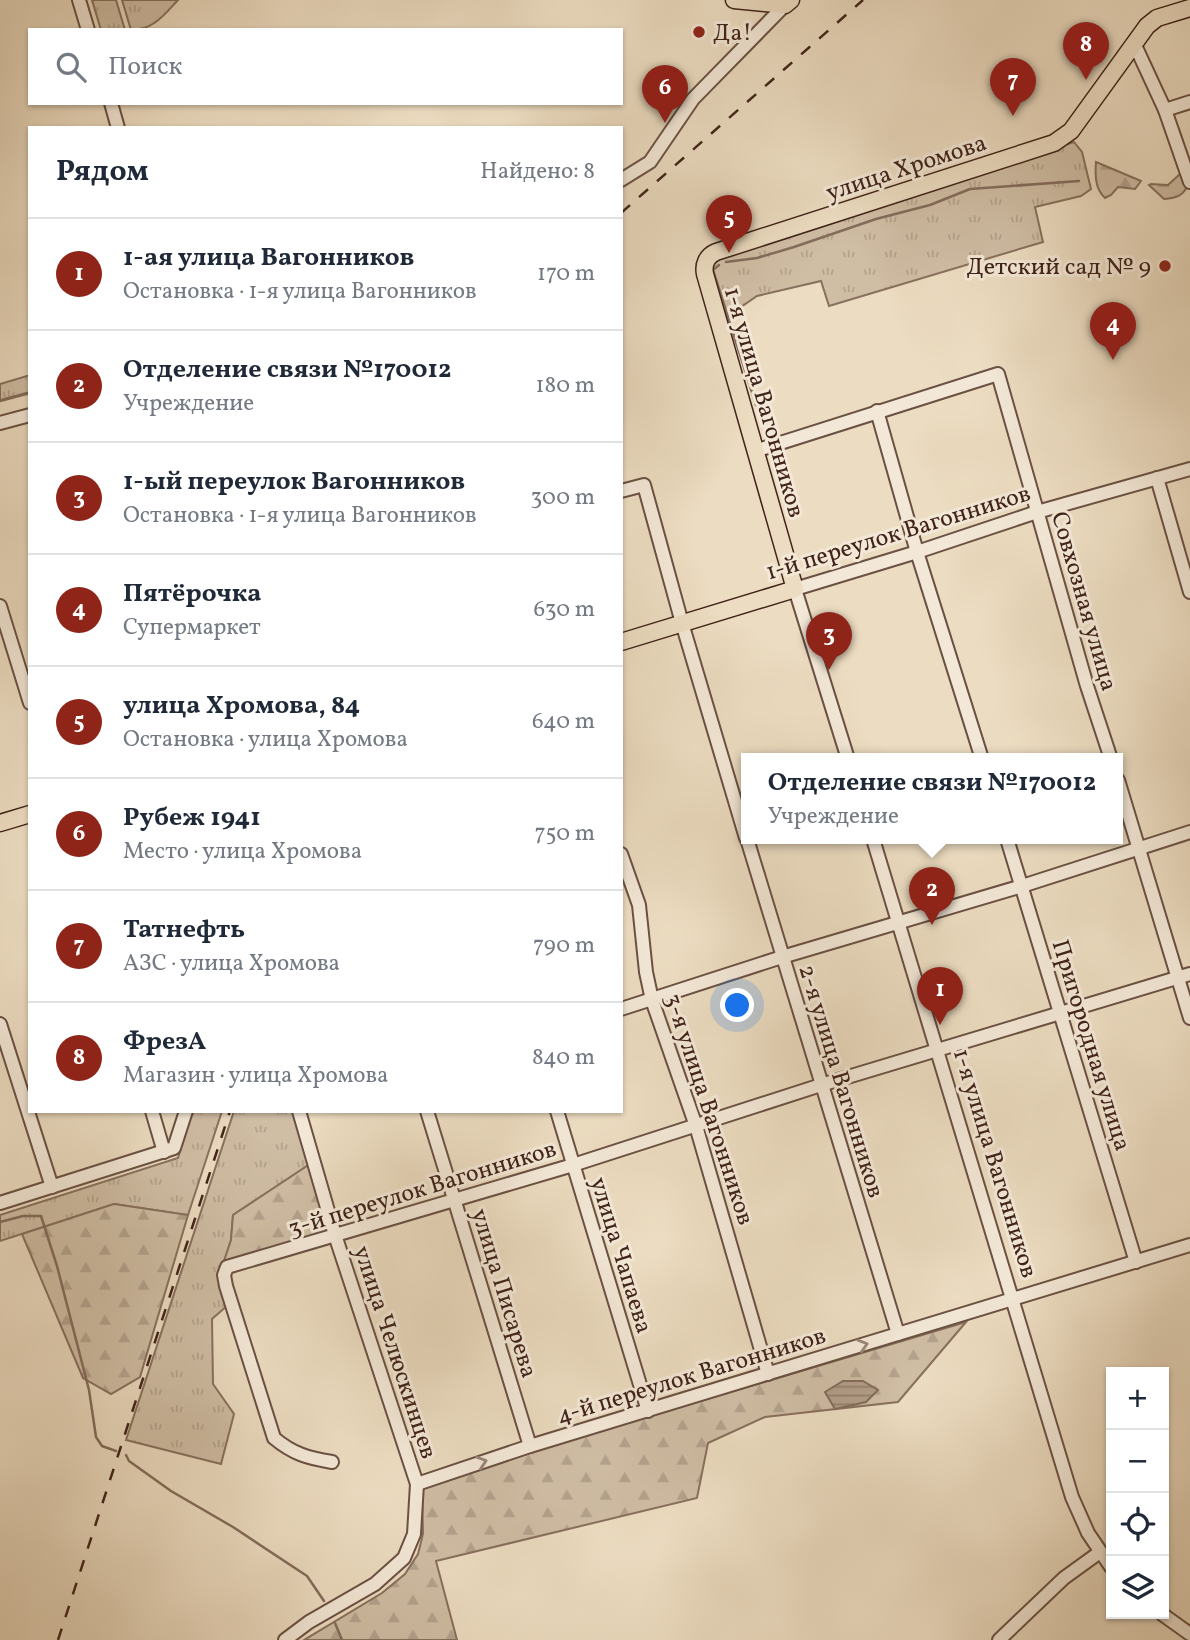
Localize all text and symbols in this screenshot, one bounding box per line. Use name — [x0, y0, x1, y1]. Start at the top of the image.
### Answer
place label: Да! — [713, 17, 752, 51]
pin: 8 — [1063, 22, 1109, 80]
marker: Да! — [691, 24, 707, 40]
search box — [28, 28, 623, 105]
icon: search — [52, 48, 90, 86]
text: Поиск — [108, 49, 182, 85]
pin: 7 — [990, 58, 1036, 116]
pin: 6 — [642, 65, 688, 123]
street label: улица Хромова — [822, 127, 991, 211]
text: Рядом — [56, 151, 149, 193]
text: Найдено: 8 — [480, 156, 595, 188]
pin: 5 — [706, 195, 752, 253]
text: 1-ая улица Вагонников — [123, 240, 414, 276]
place label: Детский сад № 9 — [966, 251, 1151, 285]
text: 1 — [74, 258, 84, 290]
text: 170 m — [537, 258, 595, 290]
marker: Детский сад № 9 — [1157, 258, 1173, 274]
text: Остановка · 1-я улица Вагонников — [123, 276, 477, 308]
street label: 1-я улица Вагонников — [714, 283, 812, 522]
pin: 4 — [1090, 302, 1136, 360]
text: Отделение связи №170012 — [123, 352, 452, 388]
text: 2 — [73, 370, 85, 402]
text: 180 m — [536, 370, 595, 402]
text: Учреждение — [123, 388, 254, 420]
text: 1-ый переулок Вагонников — [123, 464, 465, 500]
street label: 1-й переулок Вагонников — [762, 477, 1035, 590]
text: 3 — [73, 482, 85, 514]
text: 300 m — [531, 482, 595, 514]
text: Остановка · 1-я улица Вагонников — [123, 500, 477, 532]
street label: Совхозная улица — [1041, 508, 1125, 695]
text: Пятёрочка — [123, 576, 261, 612]
text: 4 — [72, 594, 86, 626]
text: 630 m — [534, 594, 595, 626]
text: Супермаркет — [123, 612, 261, 644]
pin: 3 — [806, 612, 852, 670]
text: улица Хромова, 84 — [123, 688, 360, 724]
text: 5 — [73, 706, 85, 738]
text: 640 m — [532, 706, 595, 738]
text: Остановка · улица Хромова — [123, 724, 408, 756]
popup — [741, 753, 1123, 844]
text: Отделение связи №170012 — [768, 765, 1096, 801]
text: Рубеж 1941 — [123, 800, 261, 836]
text: Учреждение — [768, 801, 899, 833]
text: 6 — [73, 818, 85, 850]
text: 750 m — [534, 818, 595, 850]
text: Место · улица Хромова — [123, 836, 362, 868]
pin: 2 — [909, 867, 955, 925]
text: Татнефть — [123, 912, 245, 948]
text: 7 — [74, 930, 85, 962]
text: 790 m — [533, 930, 595, 962]
street label: Пригородная улица — [1042, 936, 1138, 1155]
text: АЗС · улица Хромова — [123, 948, 340, 980]
street label: 2-я улица Вагонников — [788, 961, 892, 1202]
pin: 1 — [917, 967, 963, 1025]
your location — [720, 988, 754, 1022]
street label: 3-я улица Вагонников — [655, 989, 762, 1230]
text: ФрезА — [123, 1024, 206, 1060]
text: 8 — [73, 1042, 85, 1074]
text: 840 m — [532, 1042, 595, 1074]
street label: 1-я улица Вагонников — [943, 1045, 1045, 1282]
text: Магазин · улица Хромова — [123, 1060, 389, 1092]
street label: 3-й переулок Вагонников — [284, 1133, 561, 1247]
street label: улица Чапаева — [580, 1173, 660, 1338]
street label: улица Писарева — [461, 1205, 545, 1382]
street label: улица Челюскинцев — [344, 1242, 445, 1464]
street label: 4-й переулок Вагонников — [553, 1320, 830, 1434]
one-way arrow — [856, 1338, 868, 1353]
map controls — [1106, 1367, 1169, 1619]
button: + — [1106, 1367, 1169, 1430]
button: − — [1106, 1430, 1169, 1493]
one-way arrow — [475, 1456, 487, 1471]
button: locate — [1106, 1493, 1169, 1556]
button: layers — [1106, 1556, 1169, 1619]

